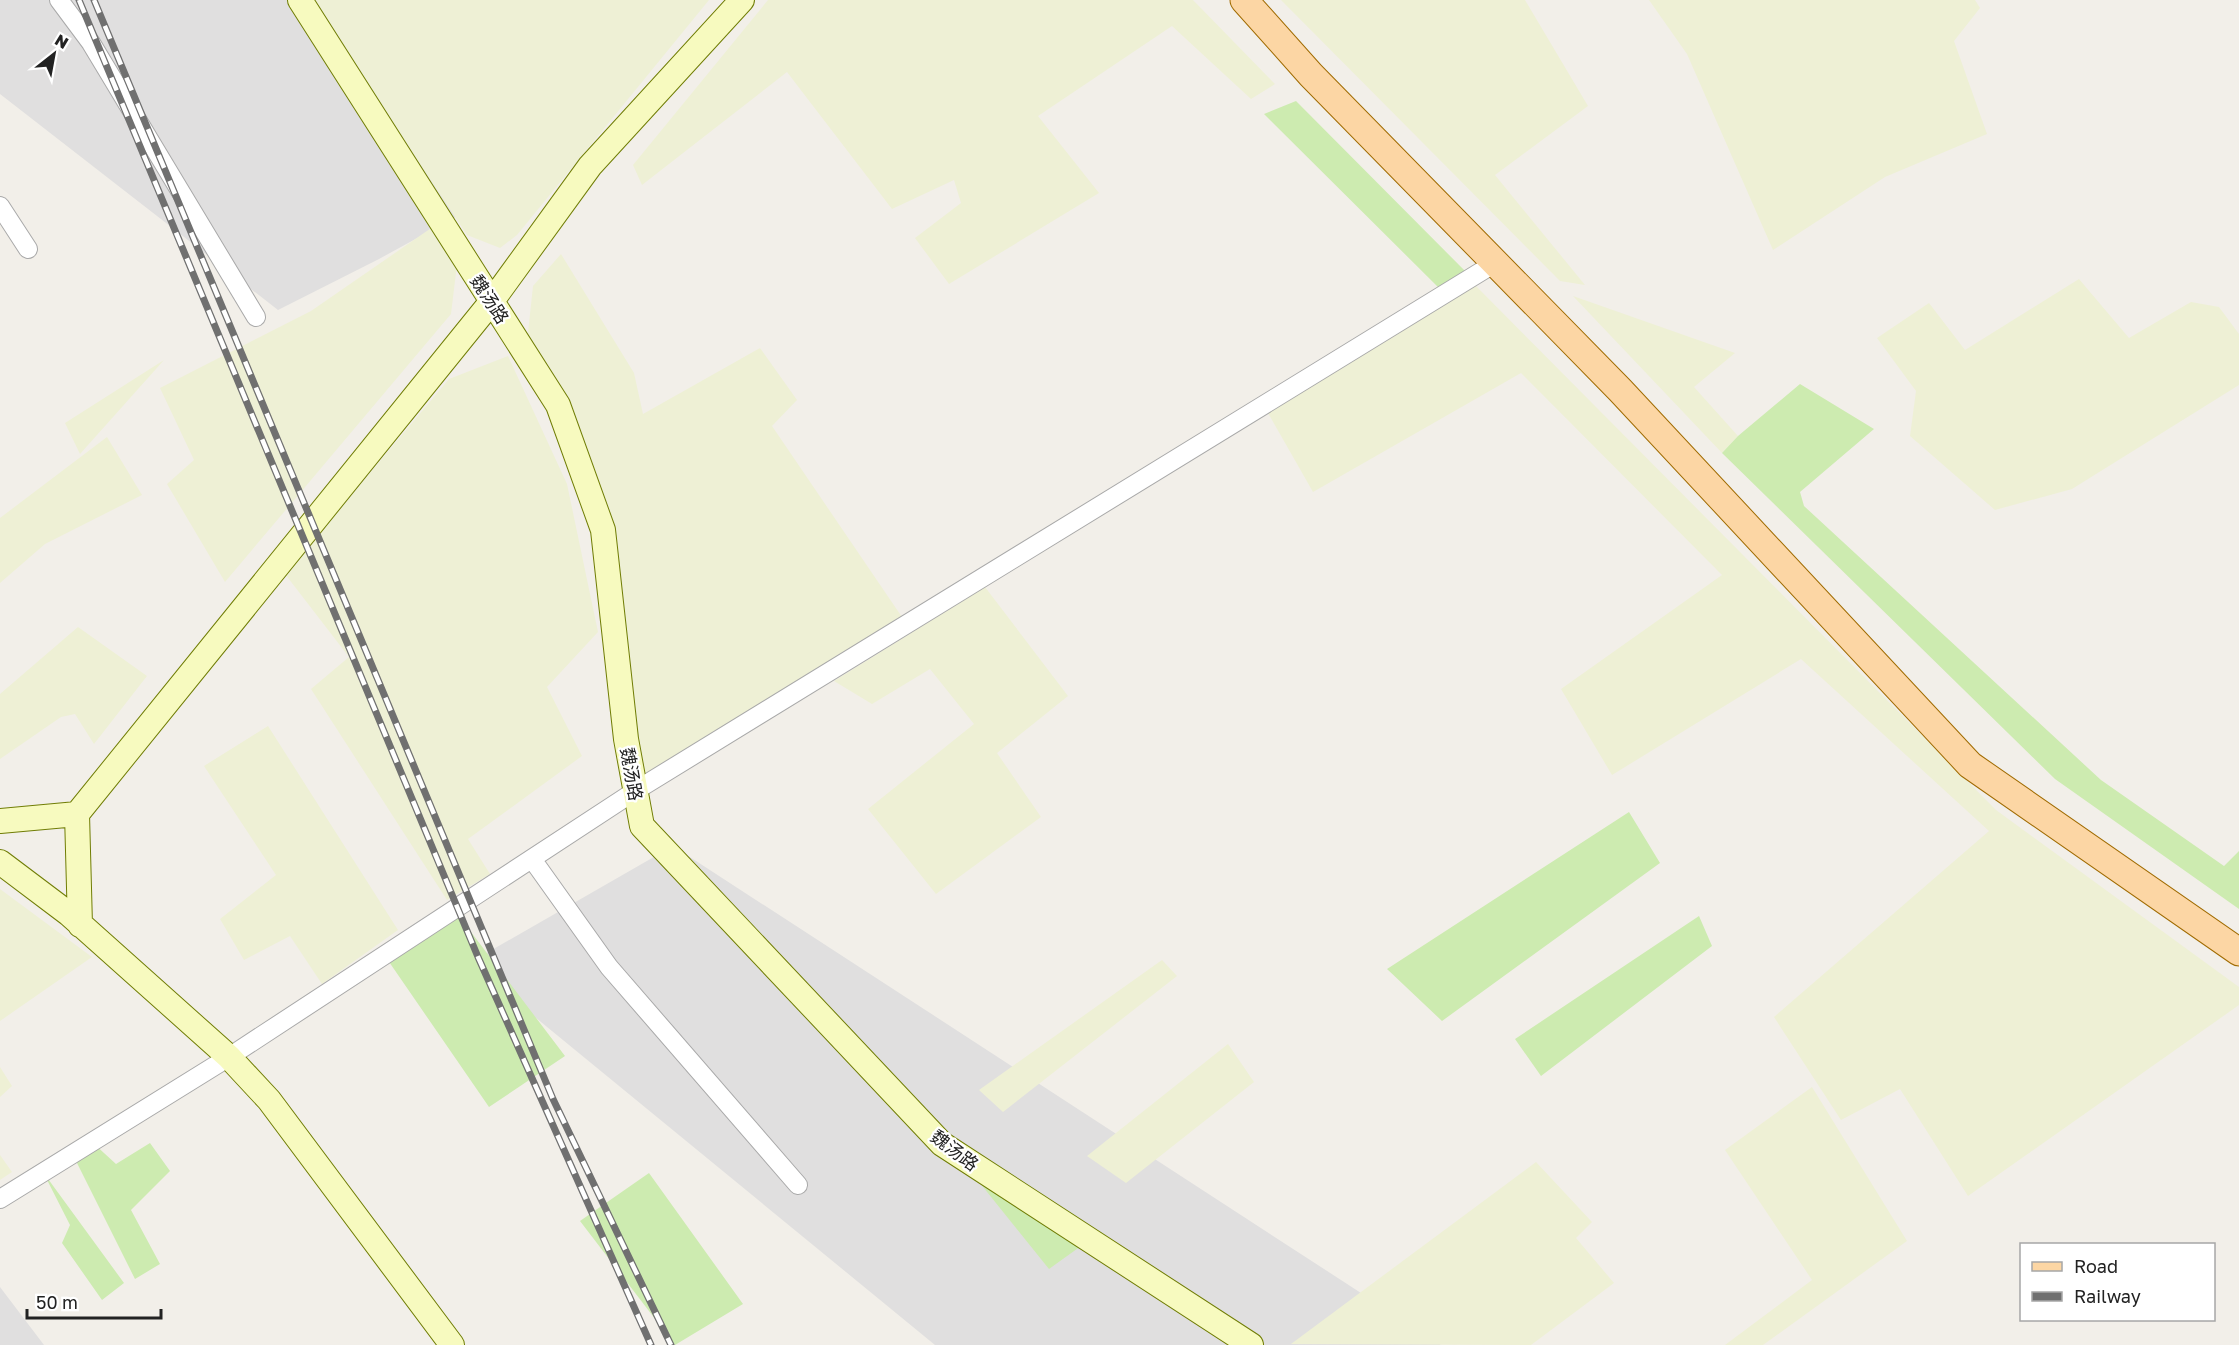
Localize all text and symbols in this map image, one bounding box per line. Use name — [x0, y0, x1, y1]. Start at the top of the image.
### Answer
north arrow — [24, 24, 84, 84]
text: N — [51, 29, 72, 53]
street label: 魏汤路 — [466, 270, 514, 328]
street label: 魏汤路 — [616, 746, 648, 802]
street label: 魏汤路 — [927, 1125, 983, 1175]
legend — [2020, 1243, 2215, 1321]
text: Road — [2074, 1255, 2118, 1277]
scale bar — [27, 1282, 160, 1320]
text: Railway — [2074, 1285, 2141, 1307]
text: 50 m — [36, 1291, 78, 1313]

